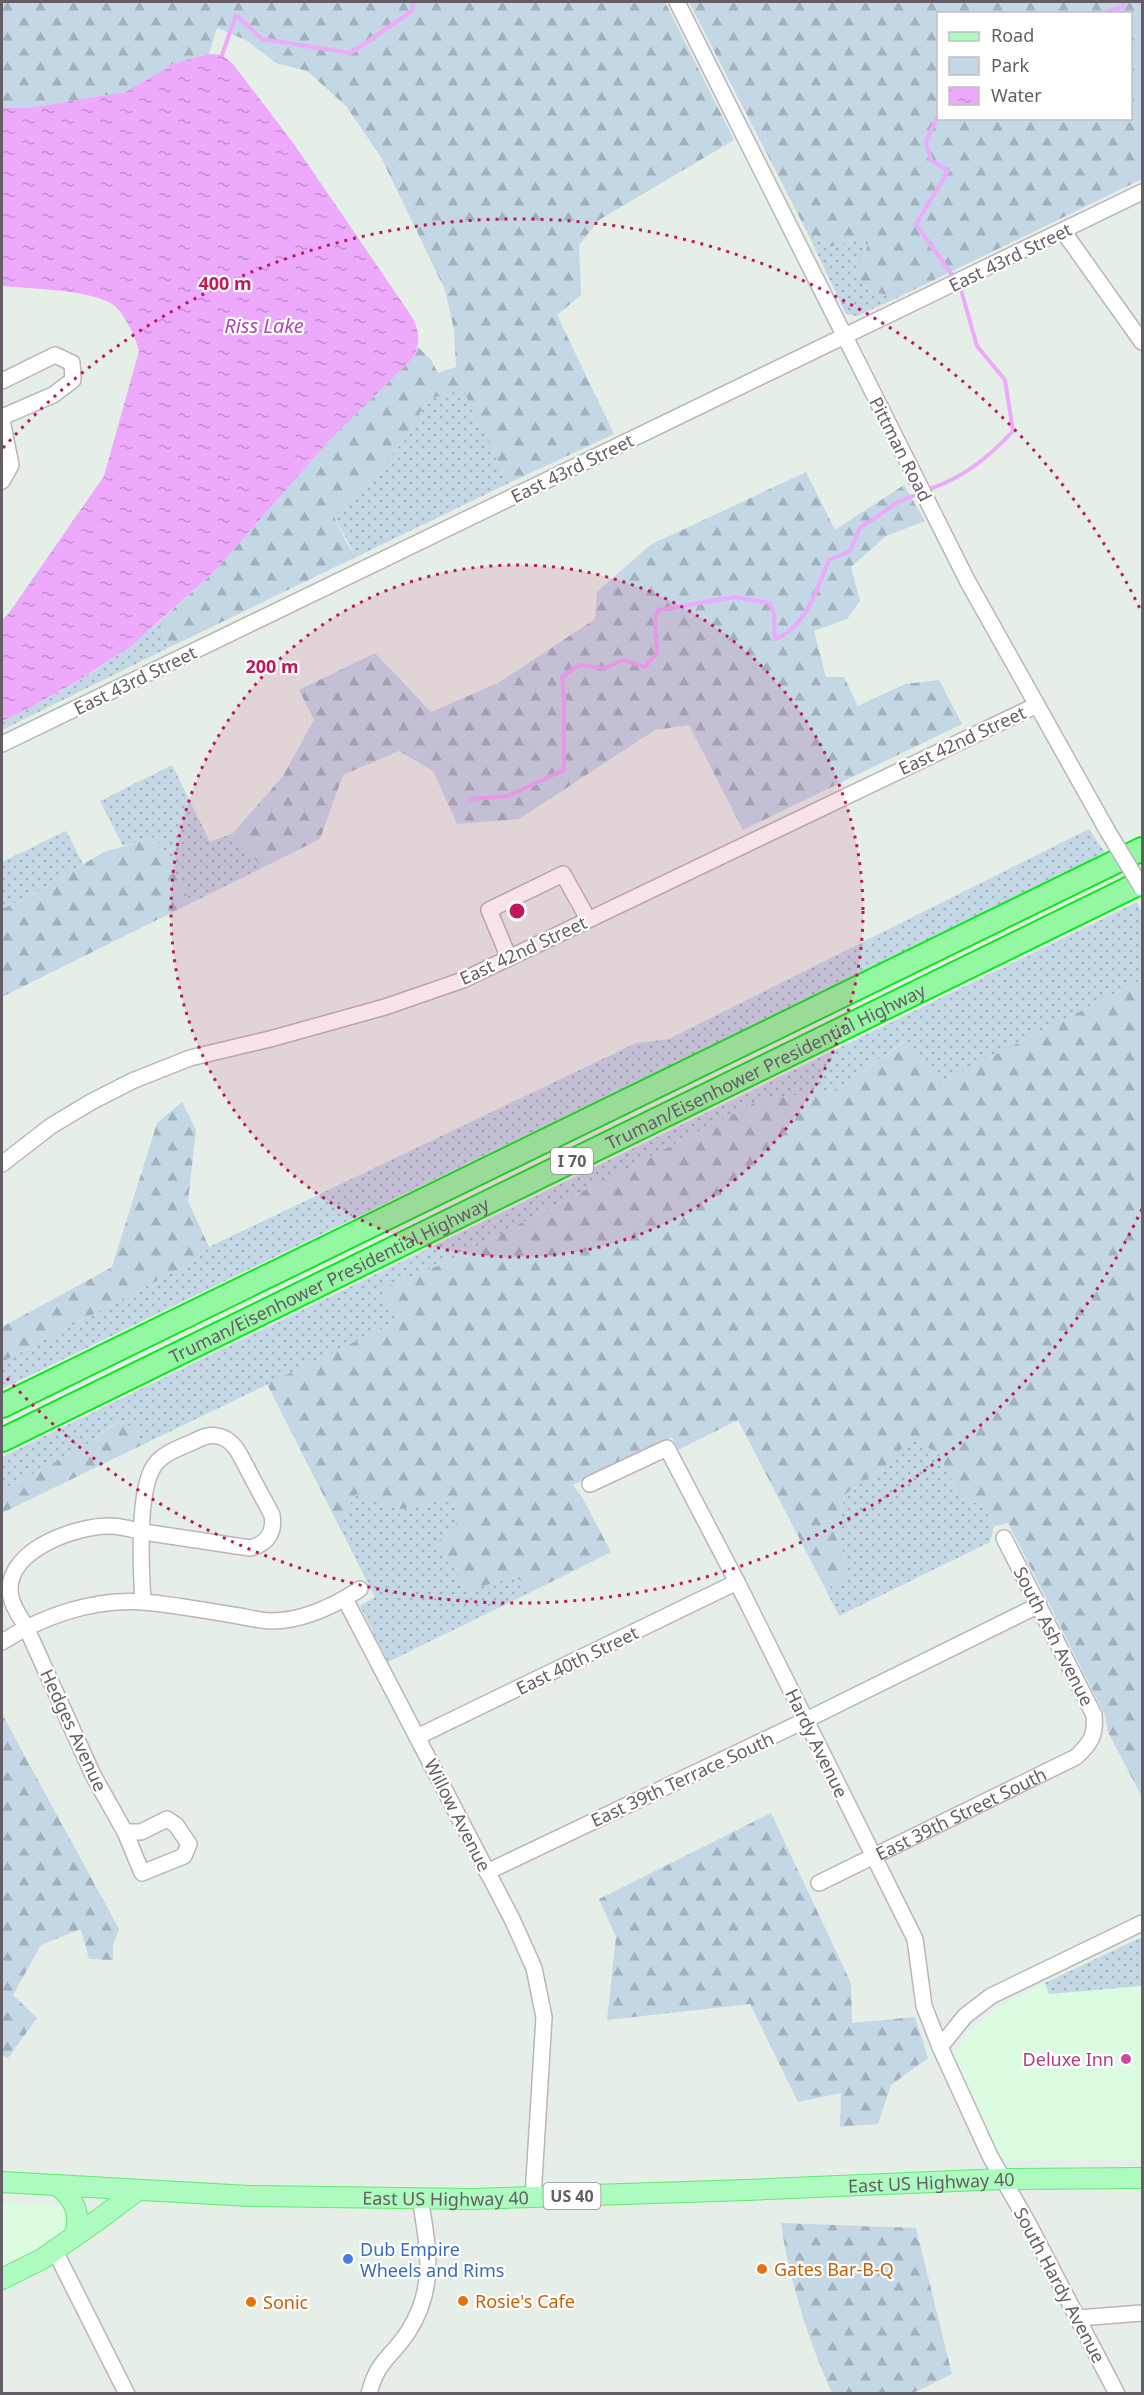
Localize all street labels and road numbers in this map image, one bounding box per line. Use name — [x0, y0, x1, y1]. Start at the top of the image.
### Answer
street label: East 43rd Street — [945, 217, 1076, 297]
street label: Pittman Road — [864, 393, 938, 505]
street label: East 43rd Street — [507, 428, 638, 508]
street label: East 43rd Street — [70, 640, 201, 720]
street label: East 42nd Street — [895, 700, 1030, 780]
street label: East 42nd Street — [456, 910, 591, 990]
street label: Truman/Eisenhower Presidential Highway — [602, 978, 930, 1155]
road number: I 70 — [551, 1148, 593, 1174]
street label: Truman/Eisenhower Presidential Highway — [165, 1191, 494, 1368]
street label: South Ash Avenue — [1009, 1562, 1099, 1710]
street label: East 40th Street — [512, 1620, 643, 1700]
street label: Hedges Avenue — [35, 1665, 113, 1795]
street label: Hardy Avenue — [780, 1684, 854, 1802]
street label: East 39th Terrace South — [587, 1726, 777, 1832]
street label: Willow Avenue — [419, 1755, 497, 1875]
street label: East 39th Street South — [871, 1761, 1050, 1865]
street label: East US Highway 40 — [848, 2167, 1015, 2198]
road number: US 40 — [544, 2183, 600, 2209]
street label: East US Highway 40 — [362, 2185, 529, 2211]
street label: South Hardy Avenue — [1009, 2203, 1111, 2367]

